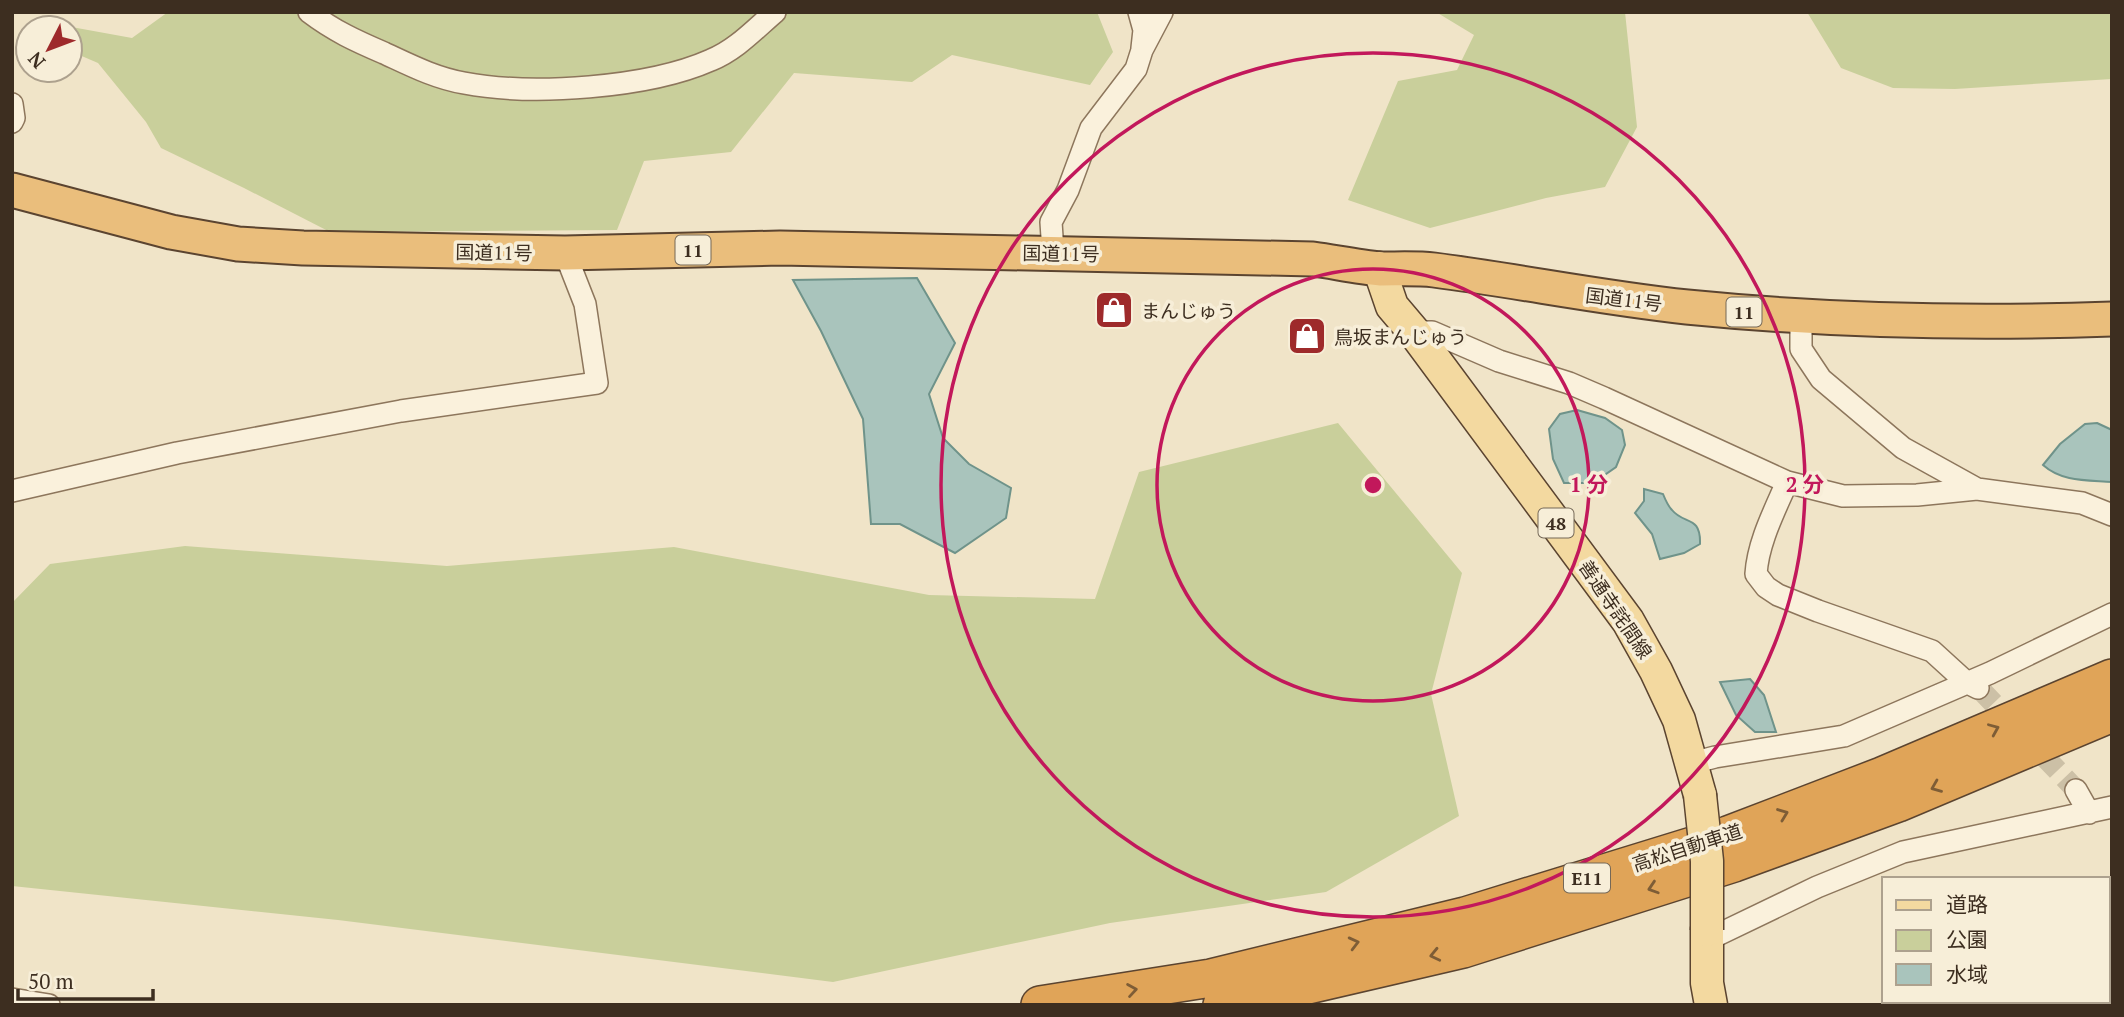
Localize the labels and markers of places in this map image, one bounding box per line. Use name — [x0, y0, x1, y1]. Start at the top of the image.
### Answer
shop icon: まんじゅう — [1093, 289, 1135, 331]
place label: まんじゅう — [1141, 298, 1236, 323]
shop icon: 鳥坂まんじゅう — [1286, 315, 1328, 357]
place label: 鳥坂まんじゅう — [1334, 324, 1467, 349]
centre of rings — [1361, 473, 1385, 497]

